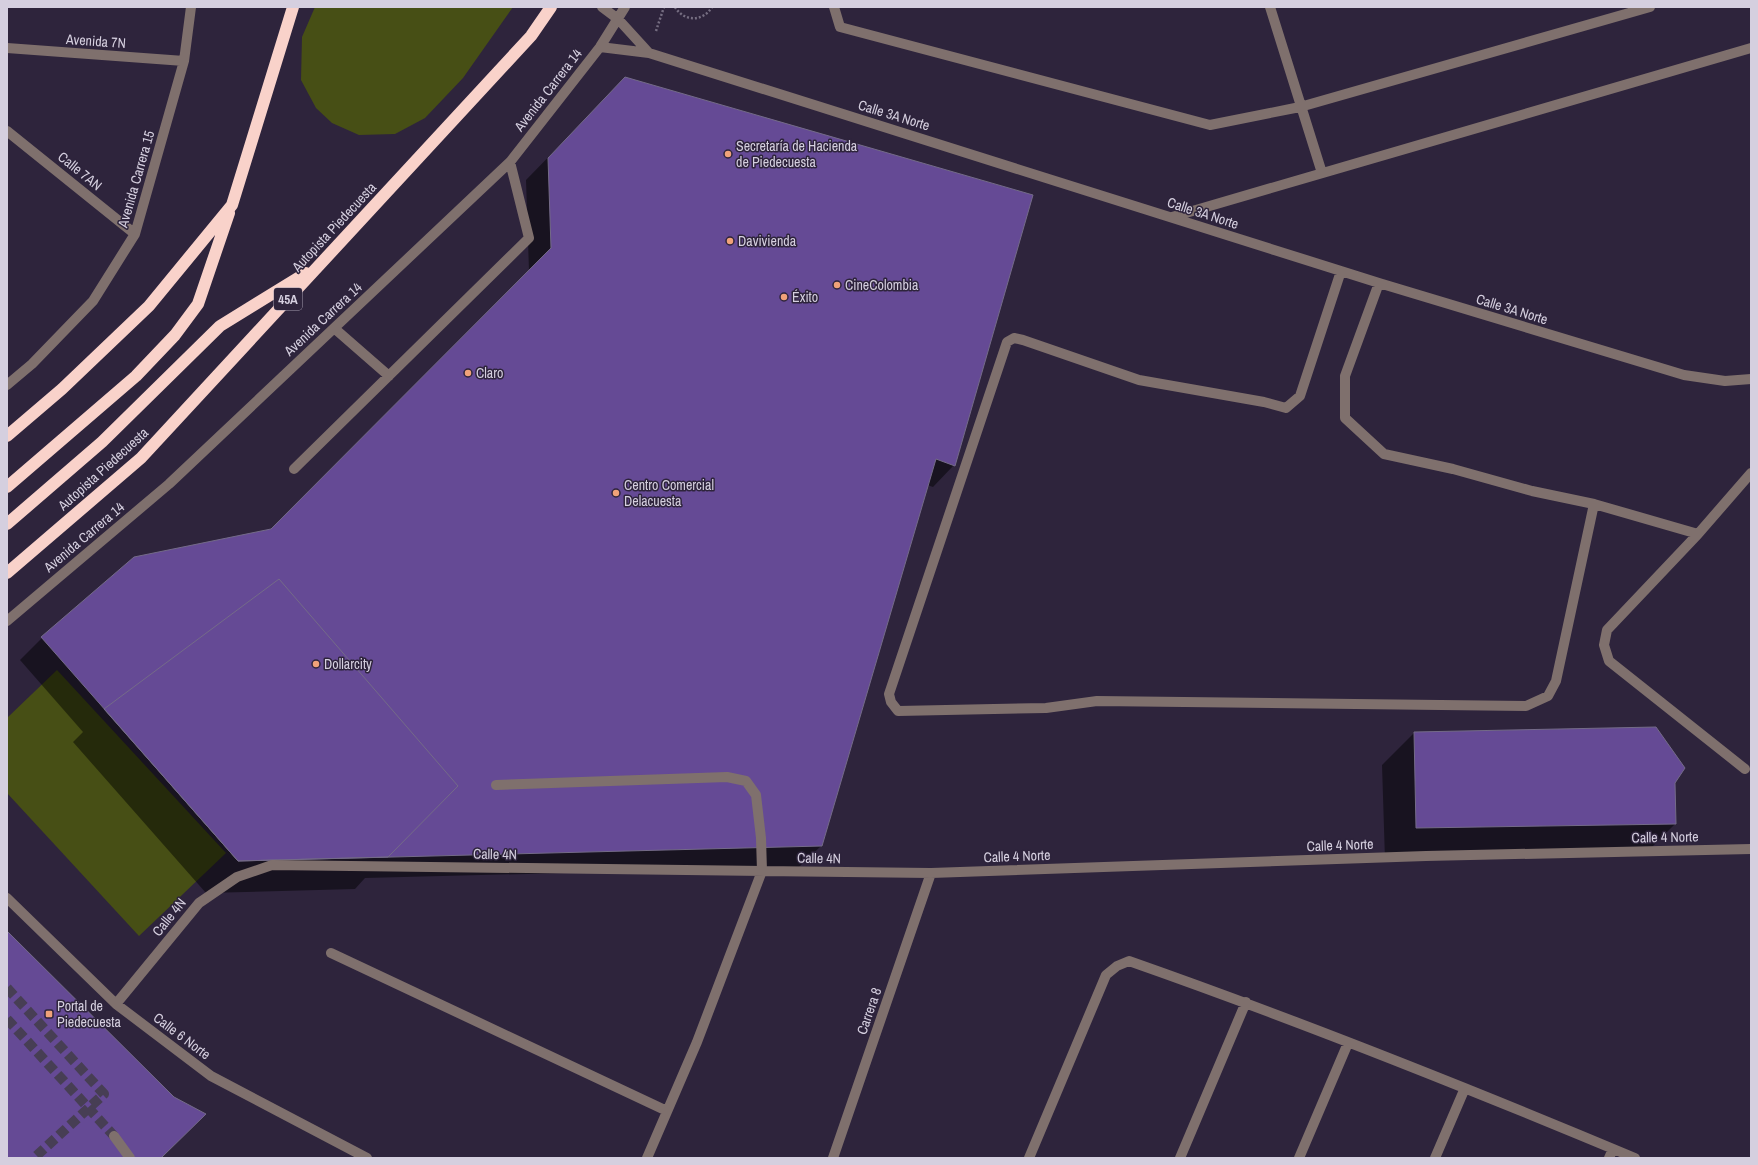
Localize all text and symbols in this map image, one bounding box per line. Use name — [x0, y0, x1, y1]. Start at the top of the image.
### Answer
street label: Avenida 7N — [65, 30, 126, 52]
street label: Avenida Carrera 14 — [510, 45, 586, 136]
street label: Calle 3A Norte — [856, 96, 932, 134]
street label: Avenida Carrera 15 — [113, 128, 158, 231]
place label: Secretaría de Hacienda de Piedecuesta — [736, 137, 858, 171]
street label: Calle 7AN — [54, 148, 106, 194]
marker: Secretaría de Hacienda de Piedecuesta — [723, 149, 733, 159]
street label: Autopista Piedecuesta — [287, 178, 380, 276]
street label: Calle 3A Norte — [1165, 193, 1241, 233]
place label: Davivienda — [738, 232, 797, 250]
marker: Davivienda — [725, 236, 735, 246]
place label: CineColombia — [845, 276, 919, 294]
street label: Avenida Carrera 14 — [280, 278, 366, 360]
marker: CineColombia — [832, 280, 842, 290]
road number: 45A — [274, 288, 302, 310]
place label: Éxito — [792, 288, 818, 306]
street label: Calle 3A Norte — [1474, 290, 1550, 328]
marker: Éxito — [779, 292, 789, 302]
place label: Claro — [476, 364, 503, 382]
marker: Claro — [463, 368, 473, 378]
street label: Autopista Piedecuesta — [53, 423, 152, 515]
place label: Centro Comercial Delacuesta — [624, 476, 714, 510]
marker: Centro Comercial Delacuesta — [611, 488, 621, 498]
street label: Avenida Carrera 14 — [39, 498, 129, 577]
place label: Dollarcity — [324, 655, 372, 673]
marker: Dollarcity — [311, 659, 321, 669]
street label: Calle 4 Norte — [1631, 827, 1699, 847]
street label: Calle 4 Norte — [1306, 835, 1374, 855]
street label: Calle 4N — [473, 845, 517, 863]
street label: Calle 4 Norte — [983, 846, 1051, 866]
street label: Calle 4N — [797, 849, 841, 867]
street label: Calle 4N — [148, 894, 190, 940]
street label: Carrera 8 — [853, 985, 885, 1037]
place label: Portal de Piedecuesta — [57, 997, 121, 1031]
marker: Portal de Piedecuesta — [44, 1009, 54, 1019]
street label: Calle 6 Norte — [150, 1009, 214, 1063]

